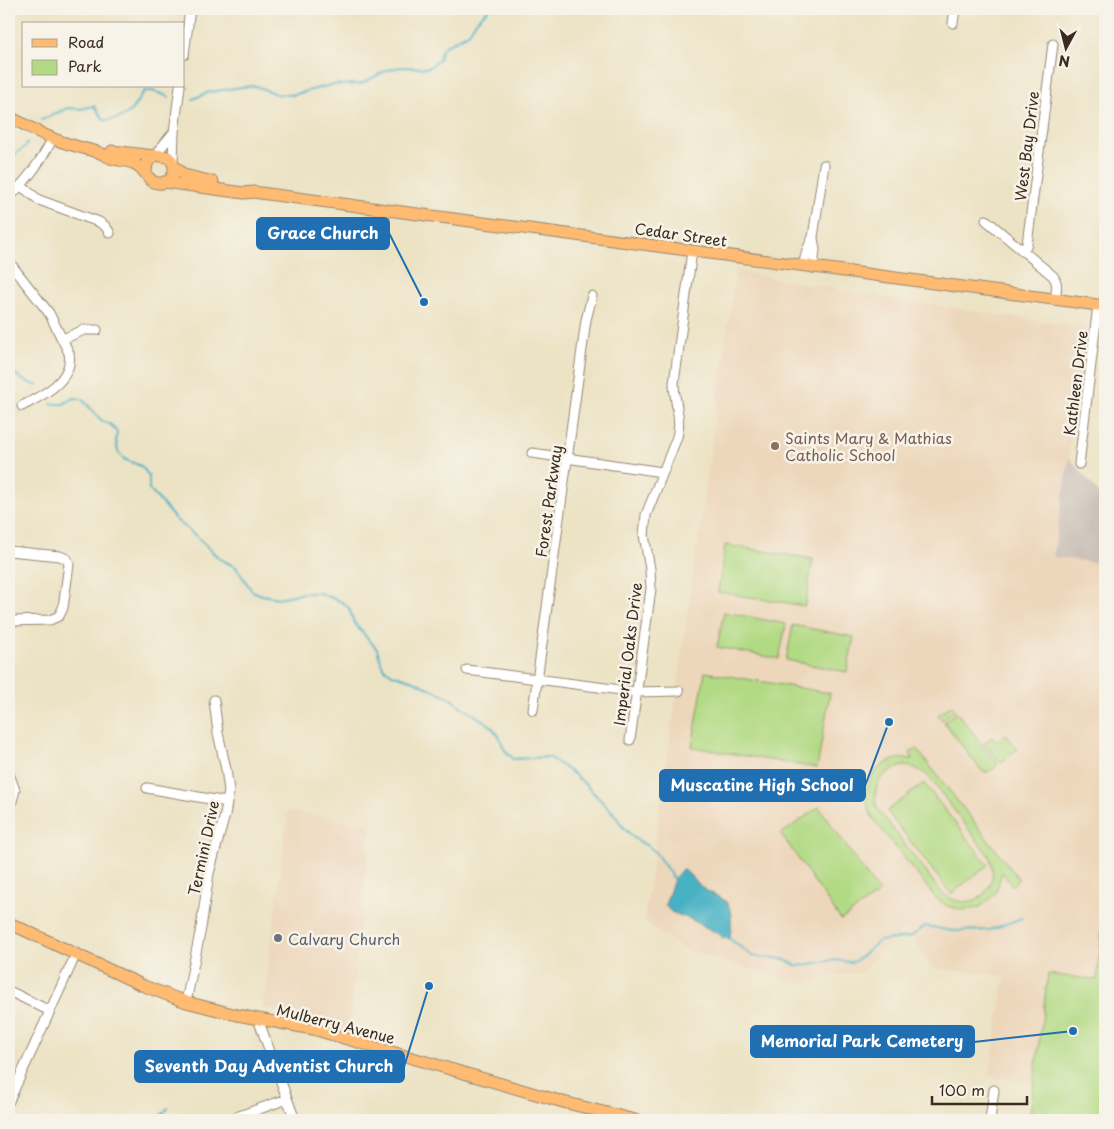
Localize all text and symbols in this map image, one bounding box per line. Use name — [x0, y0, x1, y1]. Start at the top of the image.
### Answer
legend — [22, 22, 185, 88]
north arrow — [1042, 22, 1092, 72]
text: Road — [68, 30, 104, 53]
text: N — [1058, 50, 1071, 72]
text: Park — [68, 54, 102, 77]
street label: West Bay Drive — [1008, 90, 1044, 202]
street label: Cedar Street — [633, 216, 729, 252]
callout: Grace Church — [257, 218, 389, 249]
text: Grace Church — [267, 220, 379, 244]
street label: Kathleen Drive — [1057, 329, 1093, 437]
place label: Saints Mary & Mathias Catholic School — [785, 426, 952, 466]
marker: Saints Mary & Mathias Catholic School — [769, 440, 781, 452]
street label: Forest Parkway — [529, 443, 567, 559]
street label: Imperial Oaks Drive — [607, 581, 647, 727]
callout: Muscatine High School — [660, 770, 865, 801]
text: Muscatine High School — [670, 772, 854, 796]
street label: Termini Drive — [182, 798, 224, 898]
place label: Calvary Church — [288, 927, 400, 950]
marker: Calvary Church — [272, 932, 284, 944]
street label: Mulberry Avenue — [274, 997, 398, 1049]
callout: Memorial Park Cemetery — [751, 1026, 974, 1057]
text: Memorial Park Cemetery — [761, 1028, 963, 1052]
callout: Seventh Day Adventist Church — [135, 1051, 404, 1082]
text: Seventh Day Adventist Church — [145, 1053, 393, 1077]
scale bar — [932, 1074, 1026, 1106]
text: 100 m — [939, 1078, 985, 1101]

